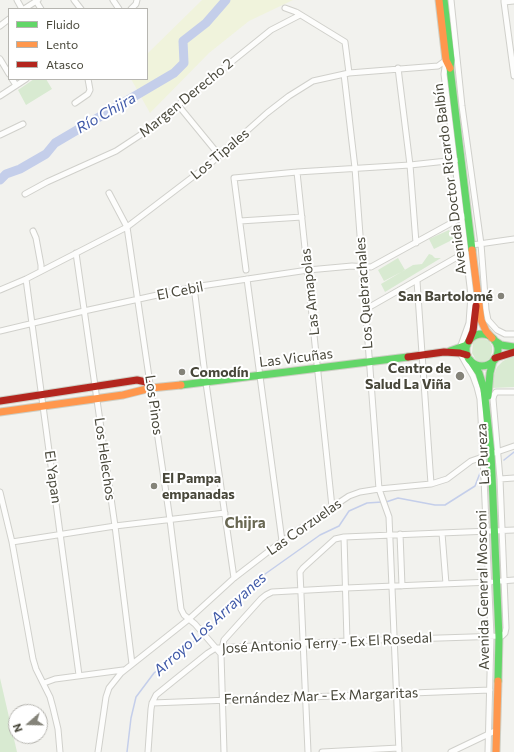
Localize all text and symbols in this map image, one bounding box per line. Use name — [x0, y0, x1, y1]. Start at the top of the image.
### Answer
legend — [8, 8, 148, 80]
text: Fluido — [46, 17, 80, 31]
text: Lento — [46, 37, 78, 51]
street label: Margen Derecho 2 — [136, 55, 236, 141]
text: Atasco — [46, 57, 84, 71]
street label: Avenida Doctor Ricardo Balbín — [430, 82, 470, 276]
water label: Río Chijra — [73, 89, 139, 137]
street label: Los Tipales — [187, 125, 253, 183]
street label: Los Quebrachales — [352, 236, 376, 350]
street label: Las Amapolas — [297, 248, 323, 336]
street label: El Cebil — [155, 278, 205, 304]
place label: San Bartolomé — [398, 288, 493, 304]
marker: San Bartolomé — [496, 291, 506, 301]
street label: Las Vicuñas — [258, 345, 334, 371]
place label: Centro de Salud La Viña — [365, 360, 451, 392]
place label: Comodín — [190, 364, 249, 380]
marker: Comodín — [177, 367, 187, 377]
marker: Centro de Salud La Viña — [454, 370, 466, 382]
street label: Los Pinos — [141, 374, 167, 436]
street label: Los Helechos — [91, 416, 119, 502]
street label: La Pureza — [473, 423, 493, 485]
street label: El Yapan — [41, 449, 65, 505]
place label: El Pampa empanadas — [162, 470, 235, 502]
marker: El Pampa empanadas — [149, 481, 159, 491]
street label: Las Corzuelas — [263, 495, 345, 559]
street label: Avenida General Mosconi — [473, 510, 493, 670]
district label: Chijra — [224, 514, 266, 532]
water label: Arroyo Los Arrayanes — [150, 569, 270, 679]
street label: José Antonio Terry - Ex El Rosedal — [221, 629, 433, 657]
street label: Fernández Mar - Ex Margaritas — [223, 684, 419, 708]
north arrow — [8, 704, 48, 744]
text: N — [10, 722, 25, 734]

